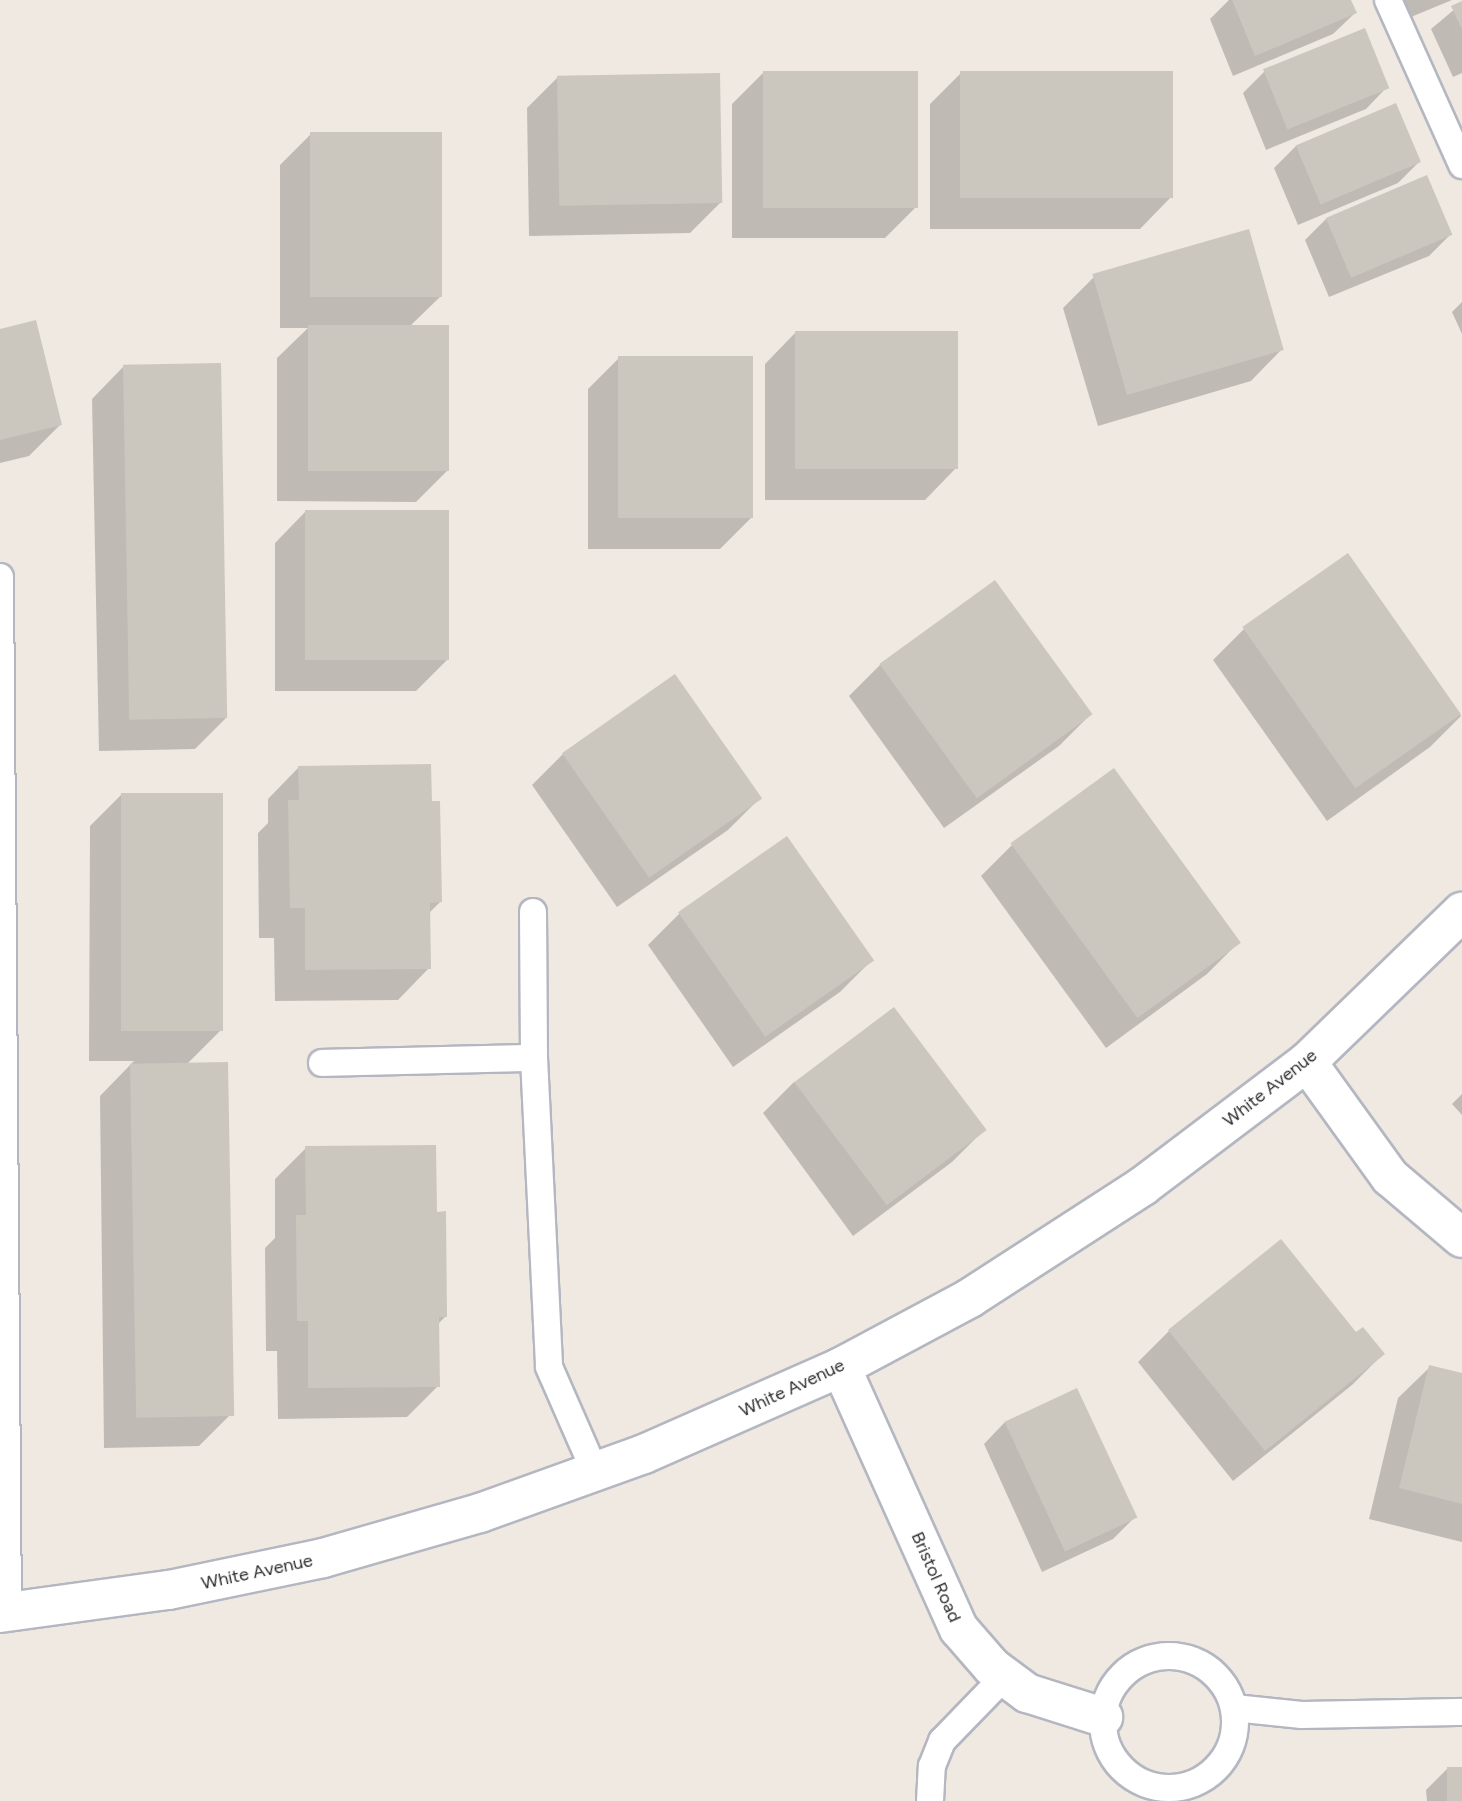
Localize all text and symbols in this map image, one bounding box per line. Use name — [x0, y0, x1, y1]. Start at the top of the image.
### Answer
street label: White Avenue — [1219, 1045, 1321, 1131]
street label: White Avenue — [736, 1354, 848, 1422]
street label: Bristol Road — [906, 1528, 966, 1626]
street label: White Avenue — [199, 1550, 315, 1594]

